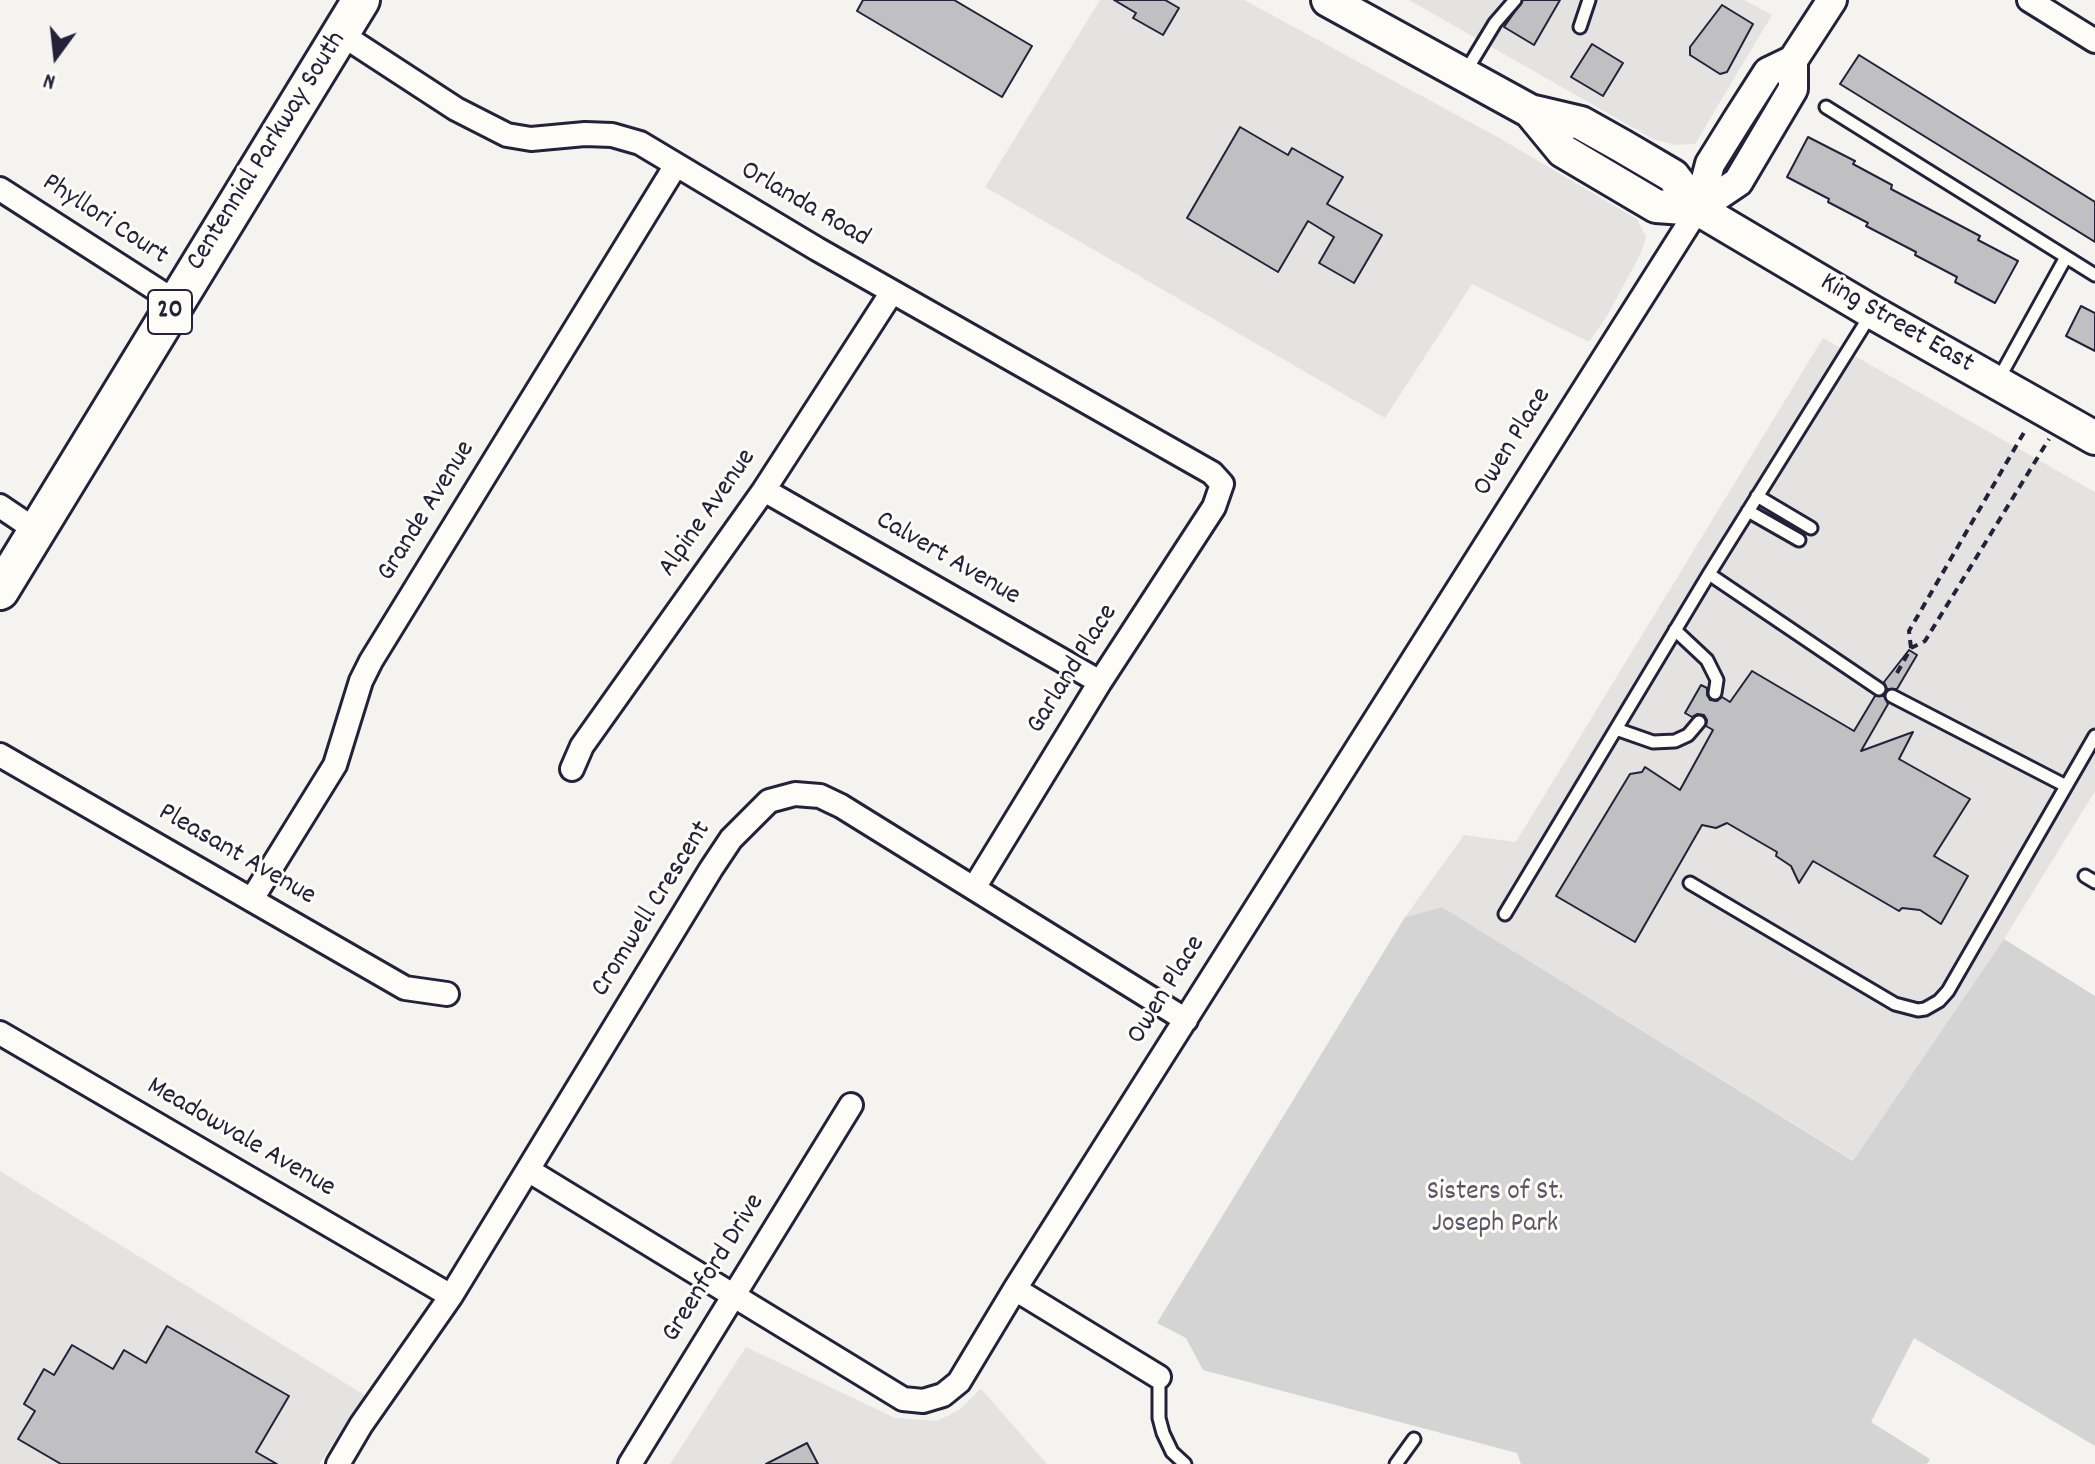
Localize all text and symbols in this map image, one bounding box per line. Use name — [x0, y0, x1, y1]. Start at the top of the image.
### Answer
north arrow — [16, 16, 96, 96]
street label: Centennial Parkway South — [181, 26, 355, 278]
text: N — [40, 63, 59, 96]
street label: Orlanda Road — [733, 155, 875, 257]
street label: Phyllori Court — [35, 168, 173, 274]
street label: King Street East — [1813, 267, 1979, 383]
road number: 20 — [148, 290, 192, 334]
street label: Owen Place — [1467, 382, 1561, 504]
street label: Grande Avenue — [372, 436, 484, 588]
street label: Alpine Avenue — [653, 444, 765, 584]
street label: Calvert Avenue — [869, 505, 1025, 615]
street label: Garland Place — [1021, 599, 1127, 741]
street label: Pleasant Avenue — [151, 797, 321, 915]
street label: Cromwell Crescent — [585, 816, 721, 1004]
street label: Owen Place — [1121, 930, 1215, 1052]
street label: Meadowvale Avenue — [140, 1071, 340, 1207]
park label: Sisters of St. Joseph Park — [1427, 1177, 1563, 1243]
street label: Greenford Drive — [656, 1189, 774, 1349]

